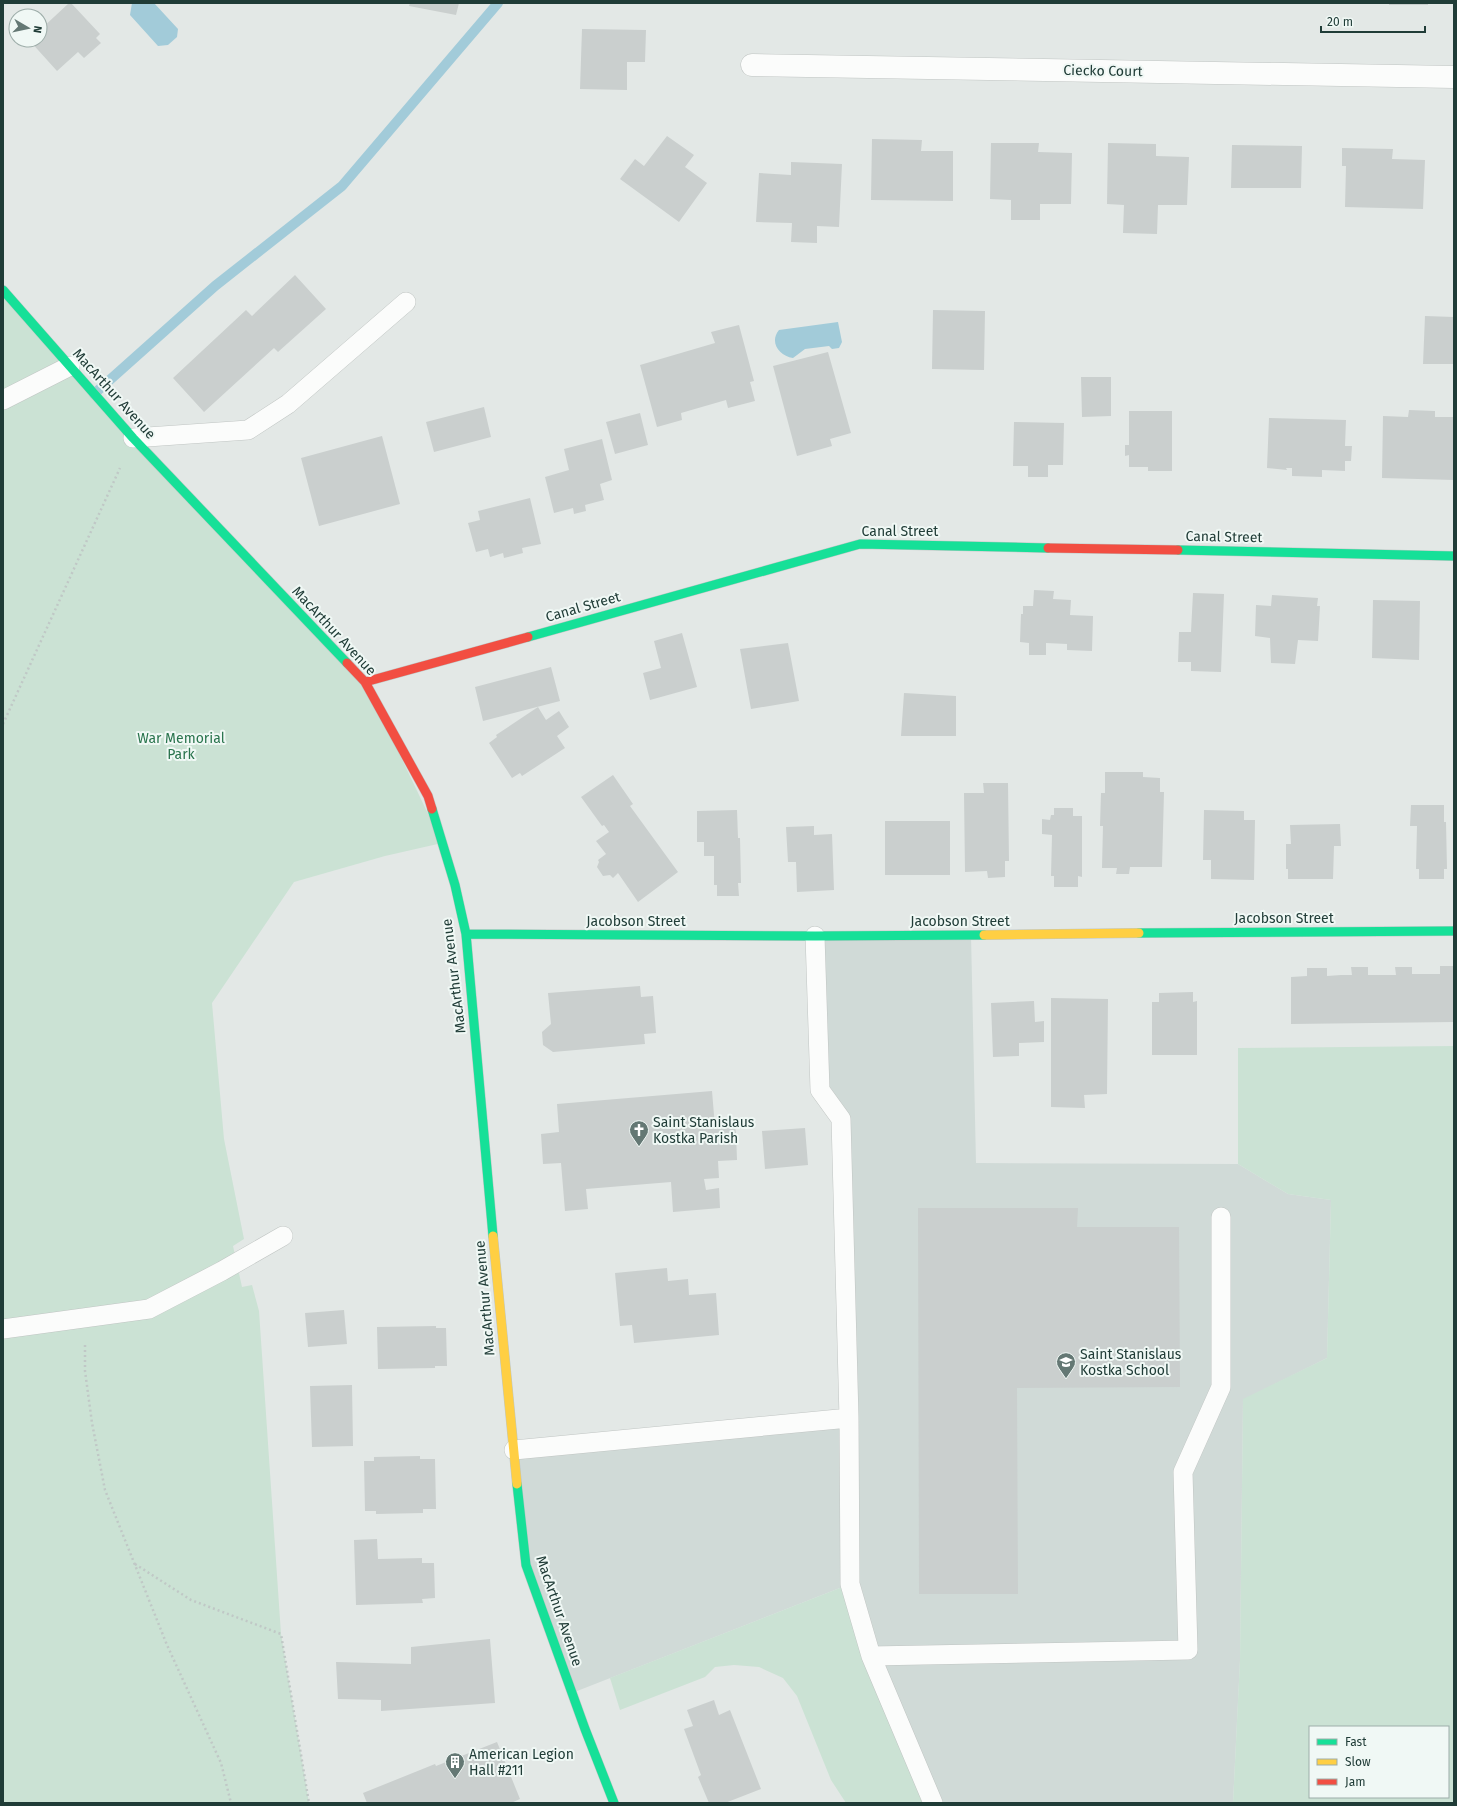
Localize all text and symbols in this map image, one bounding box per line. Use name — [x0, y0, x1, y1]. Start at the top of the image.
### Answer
north arrow — [8, 8, 48, 48]
scale bar — [1321, 8, 1425, 34]
text: 20 m — [1327, 15, 1353, 29]
text: N — [30, 25, 44, 34]
street label: Ciecko Court — [1063, 62, 1144, 80]
street label: MacArthur Avenue — [69, 345, 159, 443]
street label: Canal Street — [862, 523, 939, 540]
street label: Canal Street — [1185, 528, 1263, 546]
street label: MacArthur Avenue — [288, 583, 380, 679]
street label: Canal Street — [544, 588, 623, 626]
park label: War Memorial Park — [137, 730, 225, 763]
street label: Jacobson Street — [1234, 910, 1335, 927]
street label: Jacobson Street — [586, 913, 687, 930]
street label: Jacobson Street — [910, 913, 1011, 930]
street label: MacArthur Avenue — [439, 918, 469, 1034]
place label: Saint Stanislaus Kostka Parish — [653, 1114, 755, 1147]
church icon: Saint Stanislaus Kostka Parish — [628, 1119, 650, 1147]
street label: MacArthur Avenue — [471, 1240, 499, 1356]
place label: Saint Stanislaus Kostka School — [1080, 1346, 1182, 1379]
school or university icon: Saint Stanislaus Kostka School — [1055, 1351, 1077, 1379]
street label: MacArthur Avenue — [532, 1554, 586, 1668]
legend — [1309, 1726, 1449, 1798]
text: Fast — [1345, 1735, 1367, 1749]
place label: American Legion Hall #211 — [469, 1746, 574, 1779]
building icon: American Legion Hall #211 — [444, 1751, 466, 1779]
text: Slow — [1345, 1755, 1371, 1769]
text: Jam — [1345, 1775, 1365, 1789]

